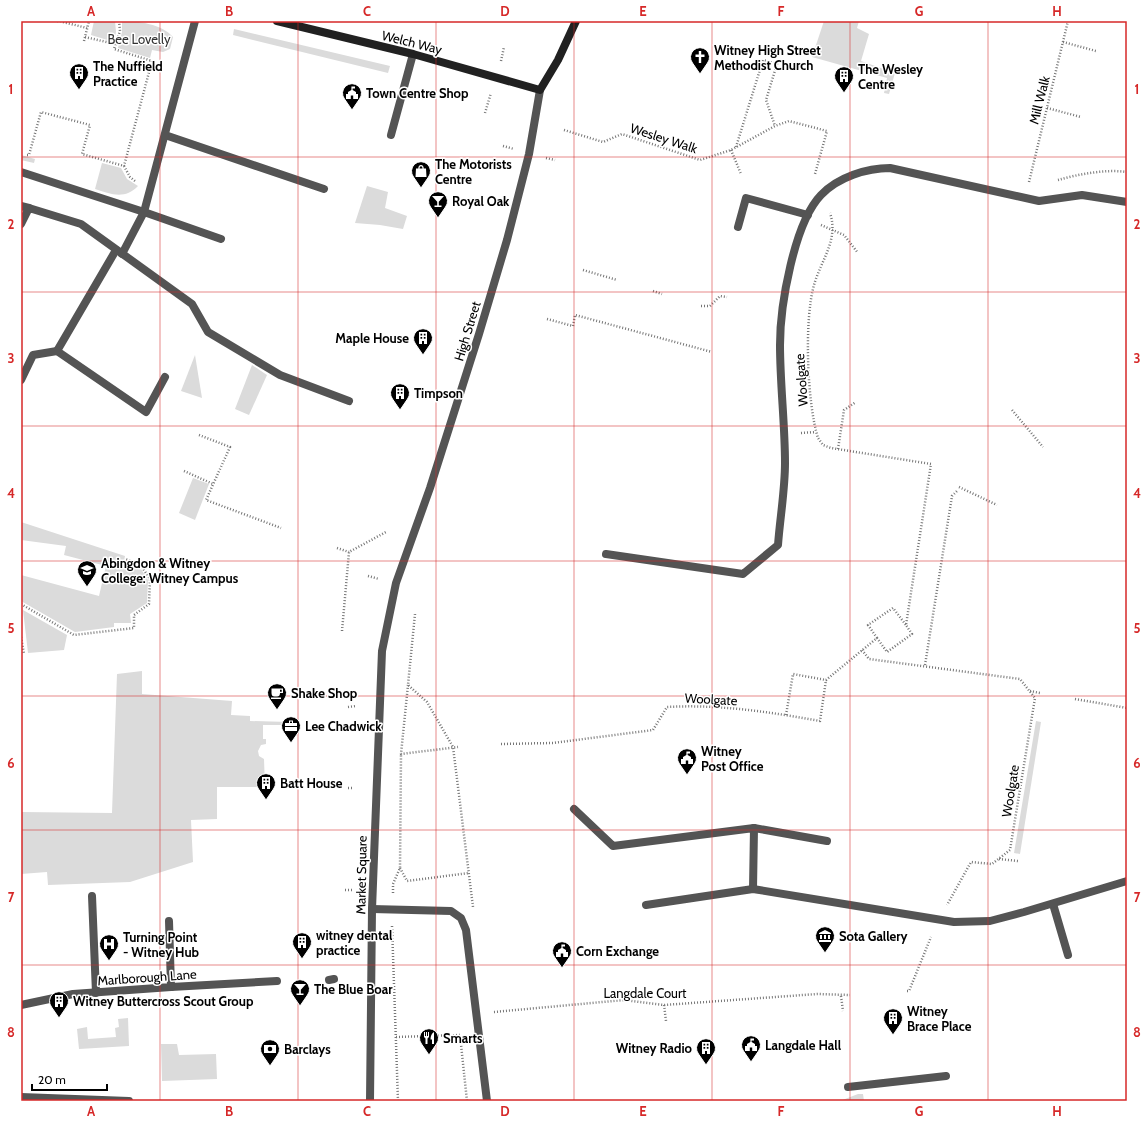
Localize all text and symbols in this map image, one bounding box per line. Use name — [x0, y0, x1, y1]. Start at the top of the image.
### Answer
text: A — [87, 3, 96, 19]
text: B — [225, 3, 233, 19]
text: C — [363, 3, 371, 19]
text: D — [500, 3, 510, 19]
text: E — [639, 3, 647, 19]
text: F — [778, 3, 785, 19]
text: G — [915, 3, 924, 19]
text: H — [1052, 3, 1062, 19]
street label: Welch Way — [380, 27, 444, 57]
park label: Bee Lovelly — [108, 31, 171, 47]
place label: Witney High Street Methodist Church — [714, 42, 821, 73]
church icon: Witney High Street Methodist Church — [689, 46, 711, 74]
place label: The Nuffield Practice — [93, 58, 163, 89]
place label: The Wesley Centre — [858, 61, 923, 92]
building icon: The Nuffield Practice — [68, 62, 90, 90]
building icon: The Wesley Centre — [833, 65, 855, 93]
street label: Mill Walk — [1025, 74, 1053, 126]
text: 1 — [9, 81, 13, 97]
text: 1 — [1135, 81, 1139, 97]
public building icon: Town Centre Shop — [341, 82, 363, 110]
place label: Town Centre Shop — [366, 85, 469, 101]
street label: Wesley Walk — [628, 120, 700, 156]
place label: The Motorists Centre — [435, 156, 512, 187]
shop icon: The Motorists Centre — [410, 160, 432, 188]
bar icon: Royal Oak — [427, 190, 449, 218]
place label: Royal Oak — [452, 193, 510, 209]
text: 2 — [8, 216, 15, 232]
text: 2 — [1134, 216, 1141, 232]
street label: High Street — [450, 299, 484, 363]
building icon: Maple House — [412, 327, 434, 355]
place label: Maple House — [335, 330, 409, 346]
text: 3 — [7, 350, 15, 366]
text: 3 — [1133, 350, 1141, 366]
street label: Woolgate — [791, 353, 811, 407]
building icon: Timpson — [389, 382, 411, 410]
place label: Timpson — [414, 385, 463, 401]
text: 4 — [7, 485, 15, 501]
text: 4 — [1133, 485, 1141, 501]
place label: Abingdon & Witney College: Witney Campus — [101, 555, 239, 586]
school or university icon: Abingdon & Witney College: Witney Campus — [76, 559, 98, 587]
text: 5 — [8, 620, 15, 636]
text: 5 — [1134, 620, 1141, 636]
cafe icon: Shake Shop — [266, 682, 288, 710]
place label: Shake Shop — [291, 685, 358, 701]
street label: Woolgate — [684, 690, 738, 708]
office icon: Lee Chadwick — [280, 715, 302, 743]
place label: Lee Chadwick — [305, 718, 382, 734]
place label: Witney Post Office — [701, 743, 764, 774]
public building icon: Witney Post Office — [676, 747, 698, 775]
text: 6 — [7, 755, 15, 771]
text: 6 — [1133, 755, 1141, 771]
street label: Woolgate — [998, 763, 1022, 818]
building icon: Batt House — [255, 772, 277, 800]
place label: Batt House — [280, 775, 343, 791]
street label: Market Square — [352, 835, 370, 915]
text: 7 — [8, 889, 15, 905]
text: 7 — [1134, 889, 1141, 905]
museum icon: Sota Gallery — [814, 925, 836, 953]
place label: witney dental practice — [316, 927, 393, 958]
place label: Sota Gallery — [839, 928, 908, 944]
place label: Turning Point - Witney Hub — [123, 929, 200, 960]
building icon: witney dental practice — [291, 931, 313, 959]
hospital icon: Turning Point - Witney Hub — [98, 933, 120, 961]
public building icon: Corn Exchange — [551, 940, 573, 968]
place label: Corn Exchange — [576, 943, 659, 959]
street label: Marlborough Lane — [97, 966, 197, 988]
bar icon: The Blue Boar — [289, 978, 311, 1006]
place label: The Blue Boar — [314, 981, 393, 997]
street label: Langdale Court — [604, 985, 687, 1001]
building icon: Witney Buttercross Scout Group — [48, 990, 70, 1018]
place label: Witney Buttercross Scout Group — [73, 993, 254, 1009]
place label: Witney Brace Place — [907, 1003, 972, 1034]
building icon: Witney Brace Place — [882, 1007, 904, 1035]
text: 8 — [7, 1024, 15, 1040]
text: 8 — [1133, 1024, 1141, 1040]
restaurant icon: Smarts — [418, 1027, 440, 1055]
place label: Smarts — [443, 1030, 483, 1046]
public building icon: Langdale Hall — [740, 1034, 762, 1062]
building icon: Witney Radio — [695, 1037, 717, 1065]
place label: Langdale Hall — [765, 1037, 842, 1053]
bank icon: Barclays — [259, 1038, 281, 1066]
place label: Witney Radio — [616, 1040, 693, 1056]
place label: Barclays — [284, 1041, 331, 1057]
scale bar — [32, 1066, 107, 1092]
text: 20 m — [38, 1072, 66, 1087]
text: A — [87, 1103, 96, 1119]
text: B — [225, 1103, 233, 1119]
text: C — [363, 1103, 371, 1119]
text: D — [500, 1103, 510, 1119]
text: E — [639, 1103, 647, 1119]
text: F — [778, 1103, 785, 1119]
text: G — [915, 1103, 924, 1119]
text: H — [1052, 1103, 1062, 1119]

